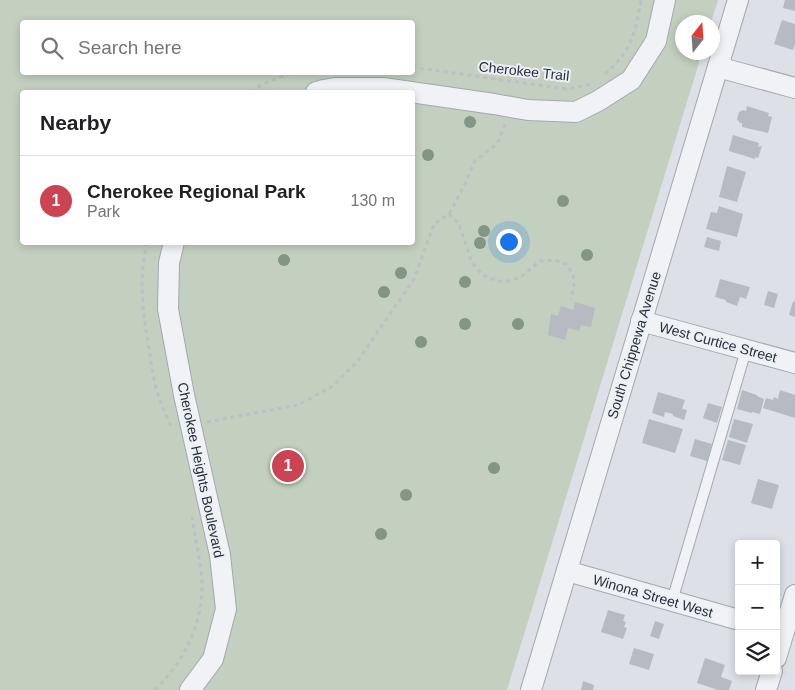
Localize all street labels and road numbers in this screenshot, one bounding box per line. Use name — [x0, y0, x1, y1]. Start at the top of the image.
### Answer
street label: Cherokee Trail — [478, 58, 570, 84]
street label: South Chippewa Avenue — [604, 269, 664, 421]
street label: West Curtice Street — [657, 319, 779, 365]
street label: Cherokee Heights Boulevard — [175, 381, 227, 559]
street label: Winona Street West — [591, 571, 715, 621]

